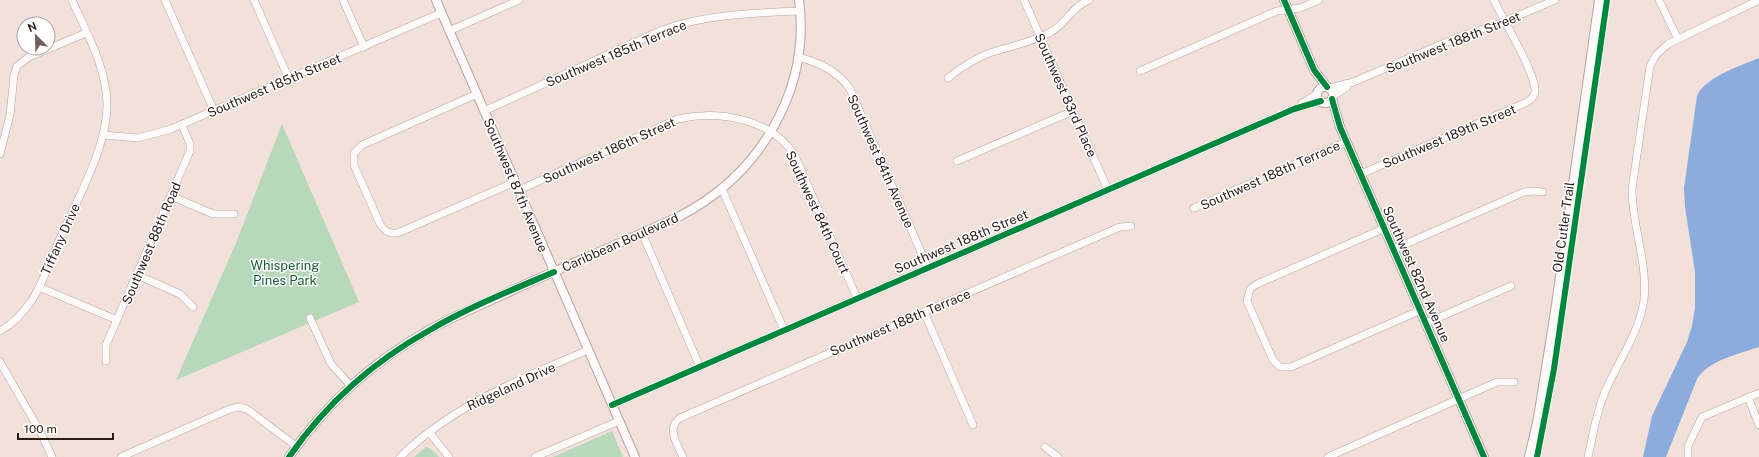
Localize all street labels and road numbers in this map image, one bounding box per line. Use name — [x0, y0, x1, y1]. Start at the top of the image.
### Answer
street label: Southwest 188th Street — [1384, 9, 1523, 76]
street label: Southwest 185th Terrace — [544, 17, 689, 90]
street label: Southwest 83rd Place — [1031, 31, 1100, 159]
street label: Southwest 185th Street — [205, 50, 343, 120]
street label: Southwest 84th Avenue — [844, 92, 917, 230]
street label: Southwest 189th Street — [1380, 102, 1518, 171]
street label: Southwest 186th Street — [541, 114, 678, 186]
street label: Southwest 87th Avenue — [480, 116, 551, 255]
street label: Southwest 188th Terrace — [1198, 138, 1342, 213]
street label: Southwest 84th Court — [782, 148, 853, 276]
street label: Southwest 88th Road — [119, 180, 184, 306]
street label: Old Cutler Trail — [1550, 181, 1577, 273]
street label: Tiffany Drive — [38, 201, 83, 277]
street label: Southwest 82nd Avenue — [1380, 204, 1453, 344]
street label: Southwest 188th Street — [892, 206, 1030, 276]
street label: Caribbean Boulevard — [560, 210, 681, 275]
street label: Southwest 188th Terrace — [828, 286, 973, 359]
street label: Ridgeland Drive — [465, 359, 558, 413]

